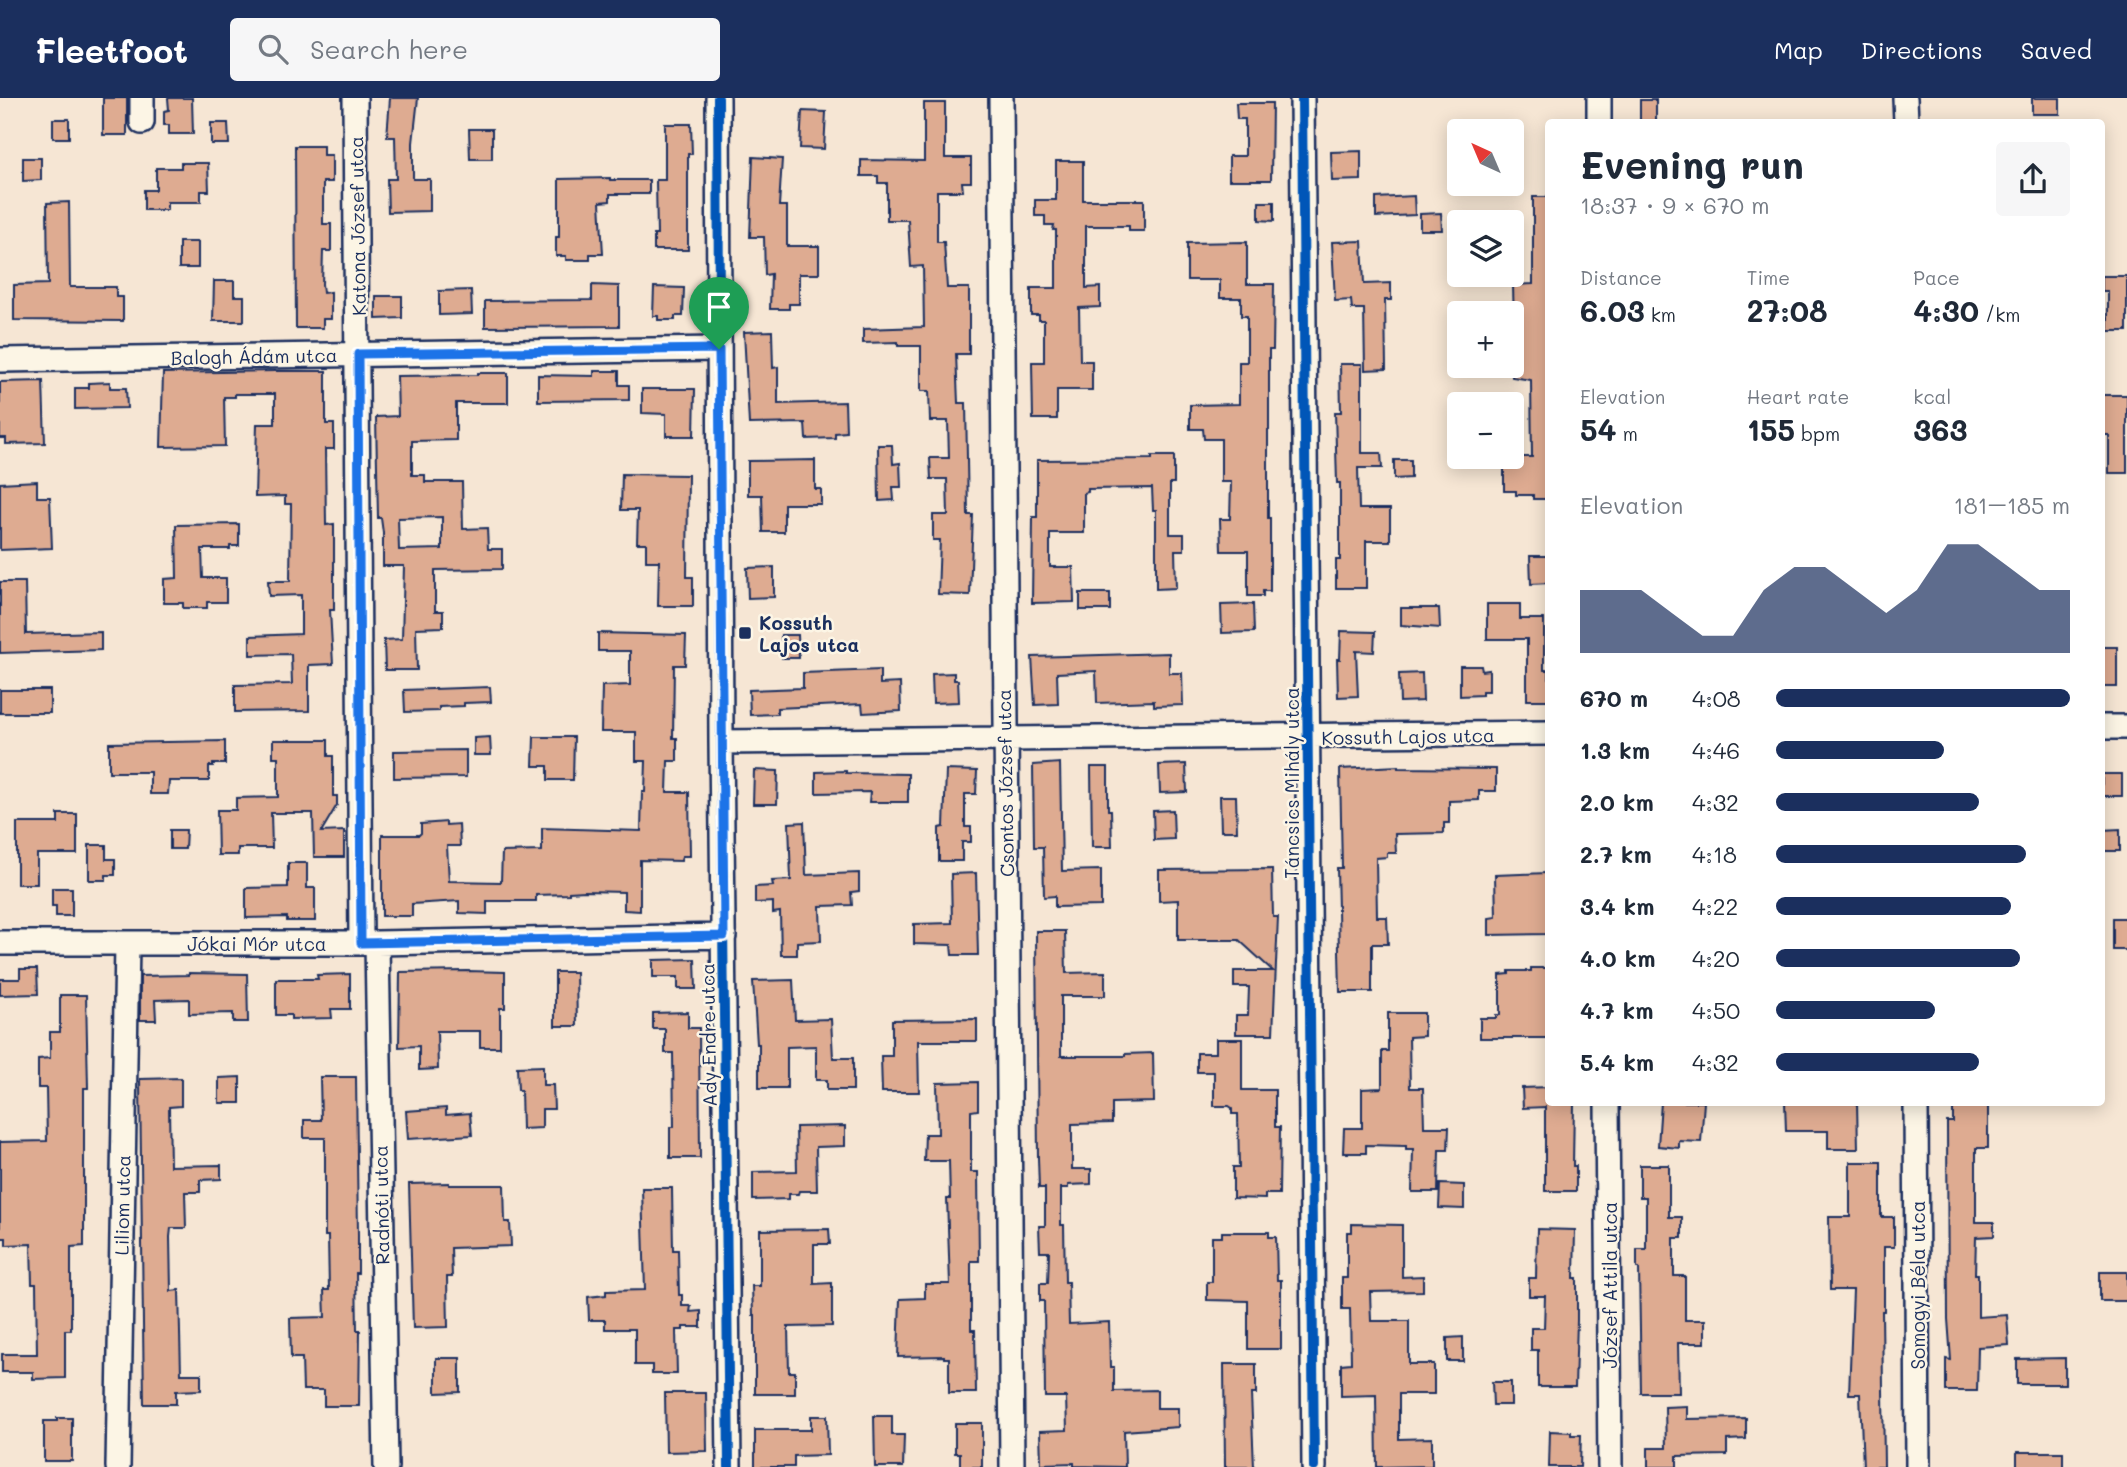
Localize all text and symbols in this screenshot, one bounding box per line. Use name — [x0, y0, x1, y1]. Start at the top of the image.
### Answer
search box — [230, 18, 720, 81]
text: Fleetfoot — [35, 28, 188, 71]
icon: search — [254, 30, 292, 68]
text: Search here — [310, 32, 468, 66]
text: Map — [1774, 34, 1823, 65]
text: Directions — [1861, 34, 1983, 65]
text: Saved — [2021, 34, 2092, 65]
north arrow — [1447, 119, 1524, 196]
map controls — [1447, 119, 1524, 469]
street label: Katona József utca — [343, 136, 371, 316]
text: Evening run — [1580, 139, 1804, 189]
button: share — [1996, 142, 2070, 216]
text: 18:37 · 9 × 670 m — [1580, 190, 1770, 220]
button: layers — [1447, 210, 1524, 287]
text: Distance — [1580, 265, 1662, 290]
text: Time — [1747, 265, 1790, 290]
text: Pace — [1913, 265, 1960, 290]
pin — [689, 277, 749, 349]
icon: arrive — [700, 288, 738, 326]
text: 6.03 — [1580, 290, 1645, 330]
text: 27:08 — [1747, 290, 1828, 330]
text: 4:30 — [1913, 290, 1979, 330]
button: + — [1447, 301, 1524, 378]
text: km — [1645, 302, 1676, 327]
text: /km — [1979, 302, 2020, 327]
street label: Balogh Ádám utca — [170, 342, 338, 370]
text: Elevation — [1580, 384, 1665, 409]
text: Heart rate — [1747, 384, 1849, 409]
text: kcal — [1913, 384, 1951, 409]
button: − — [1447, 392, 1524, 469]
text: 54 — [1580, 409, 1617, 449]
text: 155 — [1747, 409, 1795, 449]
text: 363 — [1913, 409, 1967, 449]
text: m — [1617, 421, 1638, 446]
text: bpm — [1795, 421, 1840, 446]
text: Elevation — [1580, 490, 1683, 520]
text: 181–185 m — [1953, 490, 2070, 520]
place label: Kossuth Lajos utca — [759, 610, 859, 657]
marker: Kossuth Lajos utca — [737, 625, 753, 641]
text: 670 m — [1580, 683, 1648, 713]
text: 4:08 — [1692, 683, 1741, 713]
street label: Táncsics Mihály utca — [1279, 687, 1304, 879]
street label: Csontos József utca — [991, 689, 1019, 877]
street label: Kossuth Lajos utca — [1321, 722, 1495, 750]
text: 1.3 km — [1580, 735, 1650, 765]
text: 4:46 — [1692, 735, 1740, 765]
text: 2.0 km — [1580, 787, 1654, 817]
text: 4:32 — [1692, 787, 1739, 817]
text: 2.7 km — [1580, 839, 1652, 869]
text: 4:18 — [1692, 839, 1737, 869]
text: 3.4 km — [1580, 891, 1654, 921]
text: 4:22 — [1692, 891, 1738, 921]
street label: Jókai Mór utca — [187, 931, 327, 956]
text: 4.0 km — [1580, 943, 1655, 973]
text: 4:20 — [1692, 943, 1740, 973]
street label: Ady Endre utca — [694, 963, 722, 1107]
text: 4.7 km — [1580, 995, 1653, 1025]
text: 4:50 — [1692, 995, 1740, 1025]
text: 5.4 km — [1580, 1047, 1654, 1077]
text: 4:32 — [1692, 1047, 1739, 1077]
street label: Radnóti utca — [367, 1145, 395, 1265]
street label: Liliom utca — [109, 1154, 135, 1256]
street label: Somogyi Béla utca — [1905, 1200, 1930, 1370]
street label: József Attila utca — [1597, 1202, 1622, 1368]

